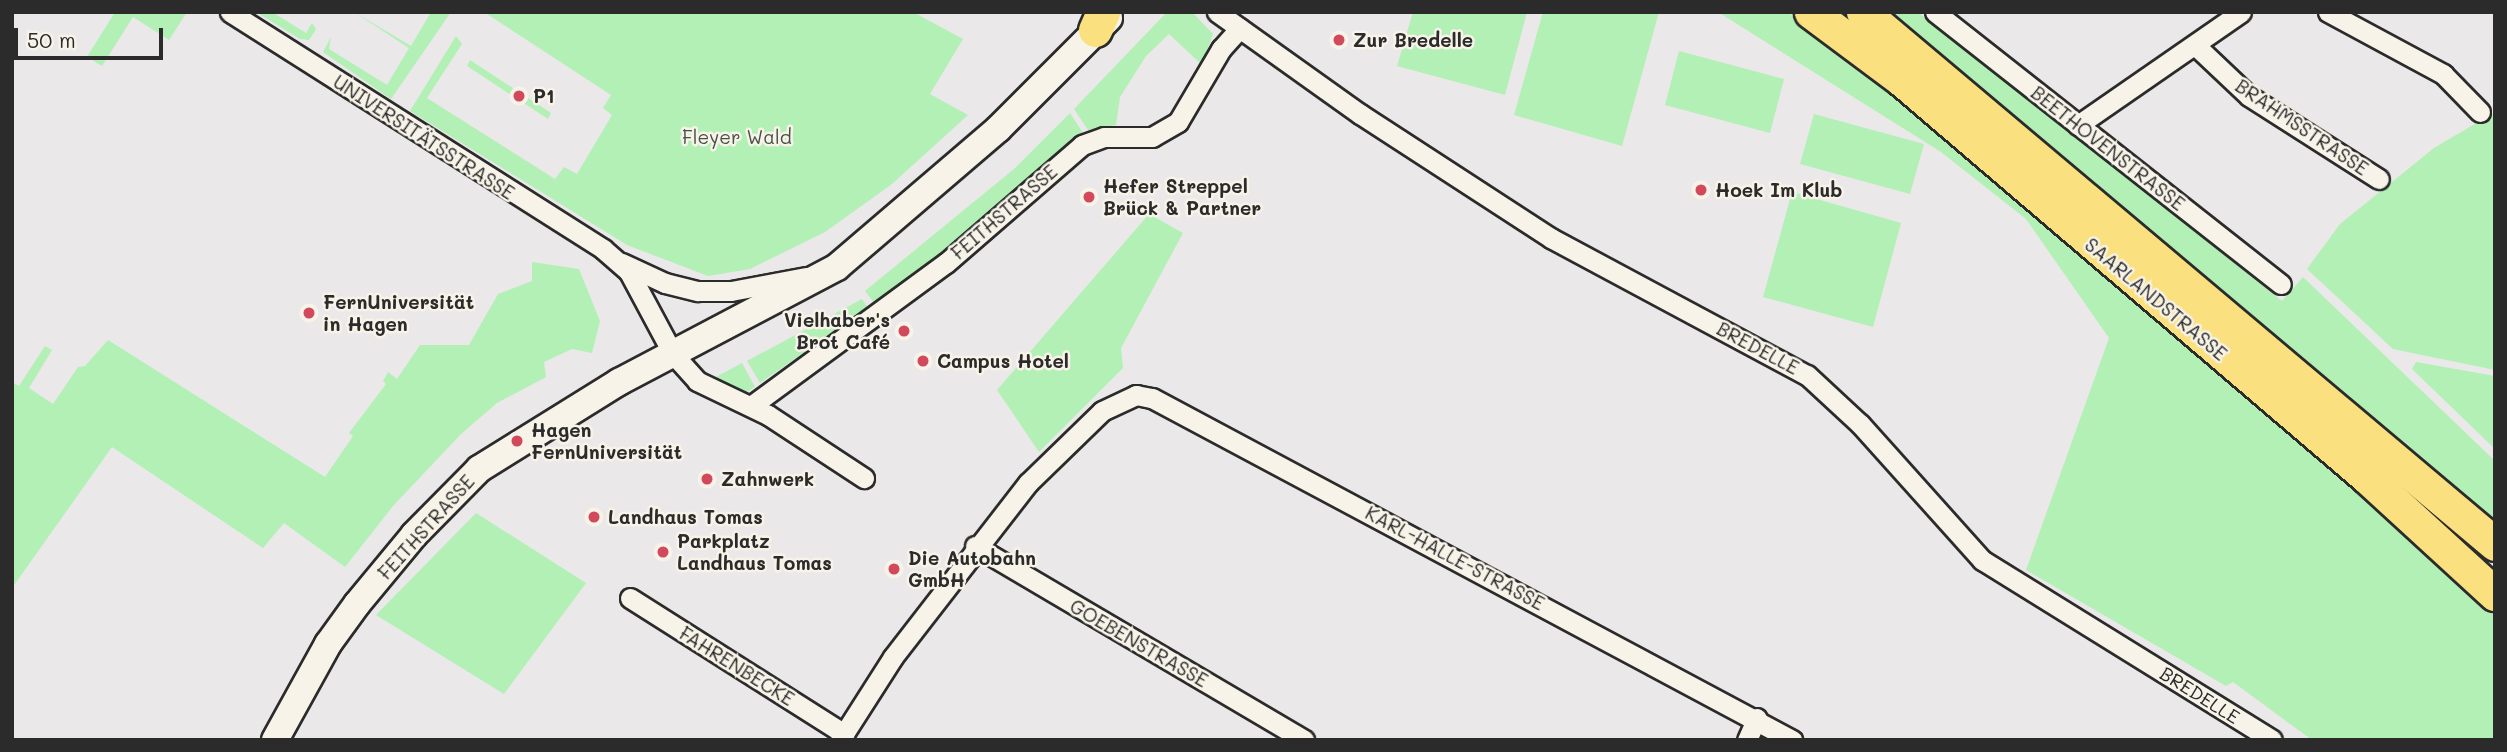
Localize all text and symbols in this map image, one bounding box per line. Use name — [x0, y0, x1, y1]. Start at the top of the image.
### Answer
scale bar — [18, 14, 166, 58]
text: 50 m — [27, 26, 76, 53]
place label: Zur Bredelle — [1353, 29, 1473, 51]
marker: Zur Bredelle — [1331, 32, 1347, 48]
street label: UNIVERSITÄTSSTRASSE — [329, 70, 519, 204]
street label: BRAHMSSTRASSE — [2231, 74, 2373, 180]
street label: BEETHOVENSTRASSE — [2027, 81, 2189, 215]
place label: P1 — [533, 85, 554, 107]
marker: P1 — [511, 88, 527, 104]
park label: Fleyer Wald — [682, 126, 792, 148]
street label: FEITHSTRASSE — [946, 160, 1062, 264]
place label: Hefer Streppel Brück & Partner — [1103, 175, 1261, 219]
place label: Hoek Im Klub — [1715, 179, 1842, 201]
marker: Hoek Im Klub — [1693, 182, 1709, 198]
marker: Hefer Streppel Brück & Partner — [1081, 189, 1097, 205]
street label: SAARLANDSTRASSE — [2080, 233, 2232, 365]
place label: FernUniversität in Hagen — [323, 291, 474, 335]
marker: FernUniversität in Hagen — [301, 305, 317, 321]
place label: Vielhaber's Brot Café — [784, 309, 890, 353]
street label: BREDELLE — [1713, 317, 1803, 379]
marker: Vielhaber's Brot Café — [896, 323, 912, 339]
place label: Campus Hotel — [937, 350, 1069, 372]
marker: Campus Hotel — [915, 353, 931, 369]
place label: Hagen FernUniversität — [531, 419, 682, 463]
marker: Hagen FernUniversität — [509, 433, 525, 449]
place label: Zahnwerk — [721, 468, 814, 490]
street label: FEITHSTRASSE — [373, 470, 479, 584]
marker: Zahnwerk — [699, 471, 715, 487]
street label: KARL-HALLE-STRASSE — [1362, 501, 1548, 615]
place label: Landhaus Tomas — [608, 506, 763, 528]
marker: Landhaus Tomas — [586, 509, 602, 525]
place label: Parkplatz Landhaus Tomas — [677, 530, 832, 574]
marker: Parkplatz Landhaus Tomas — [655, 544, 671, 560]
place label: Die Autobahn GmbH — [908, 547, 1036, 591]
marker: Die Autobahn GmbH — [886, 561, 902, 577]
street label: GOEBENSTRASSE — [1066, 594, 1212, 692]
street label: FAHRENBECKE — [675, 622, 799, 710]
street label: BREDELLE — [2156, 662, 2244, 728]

